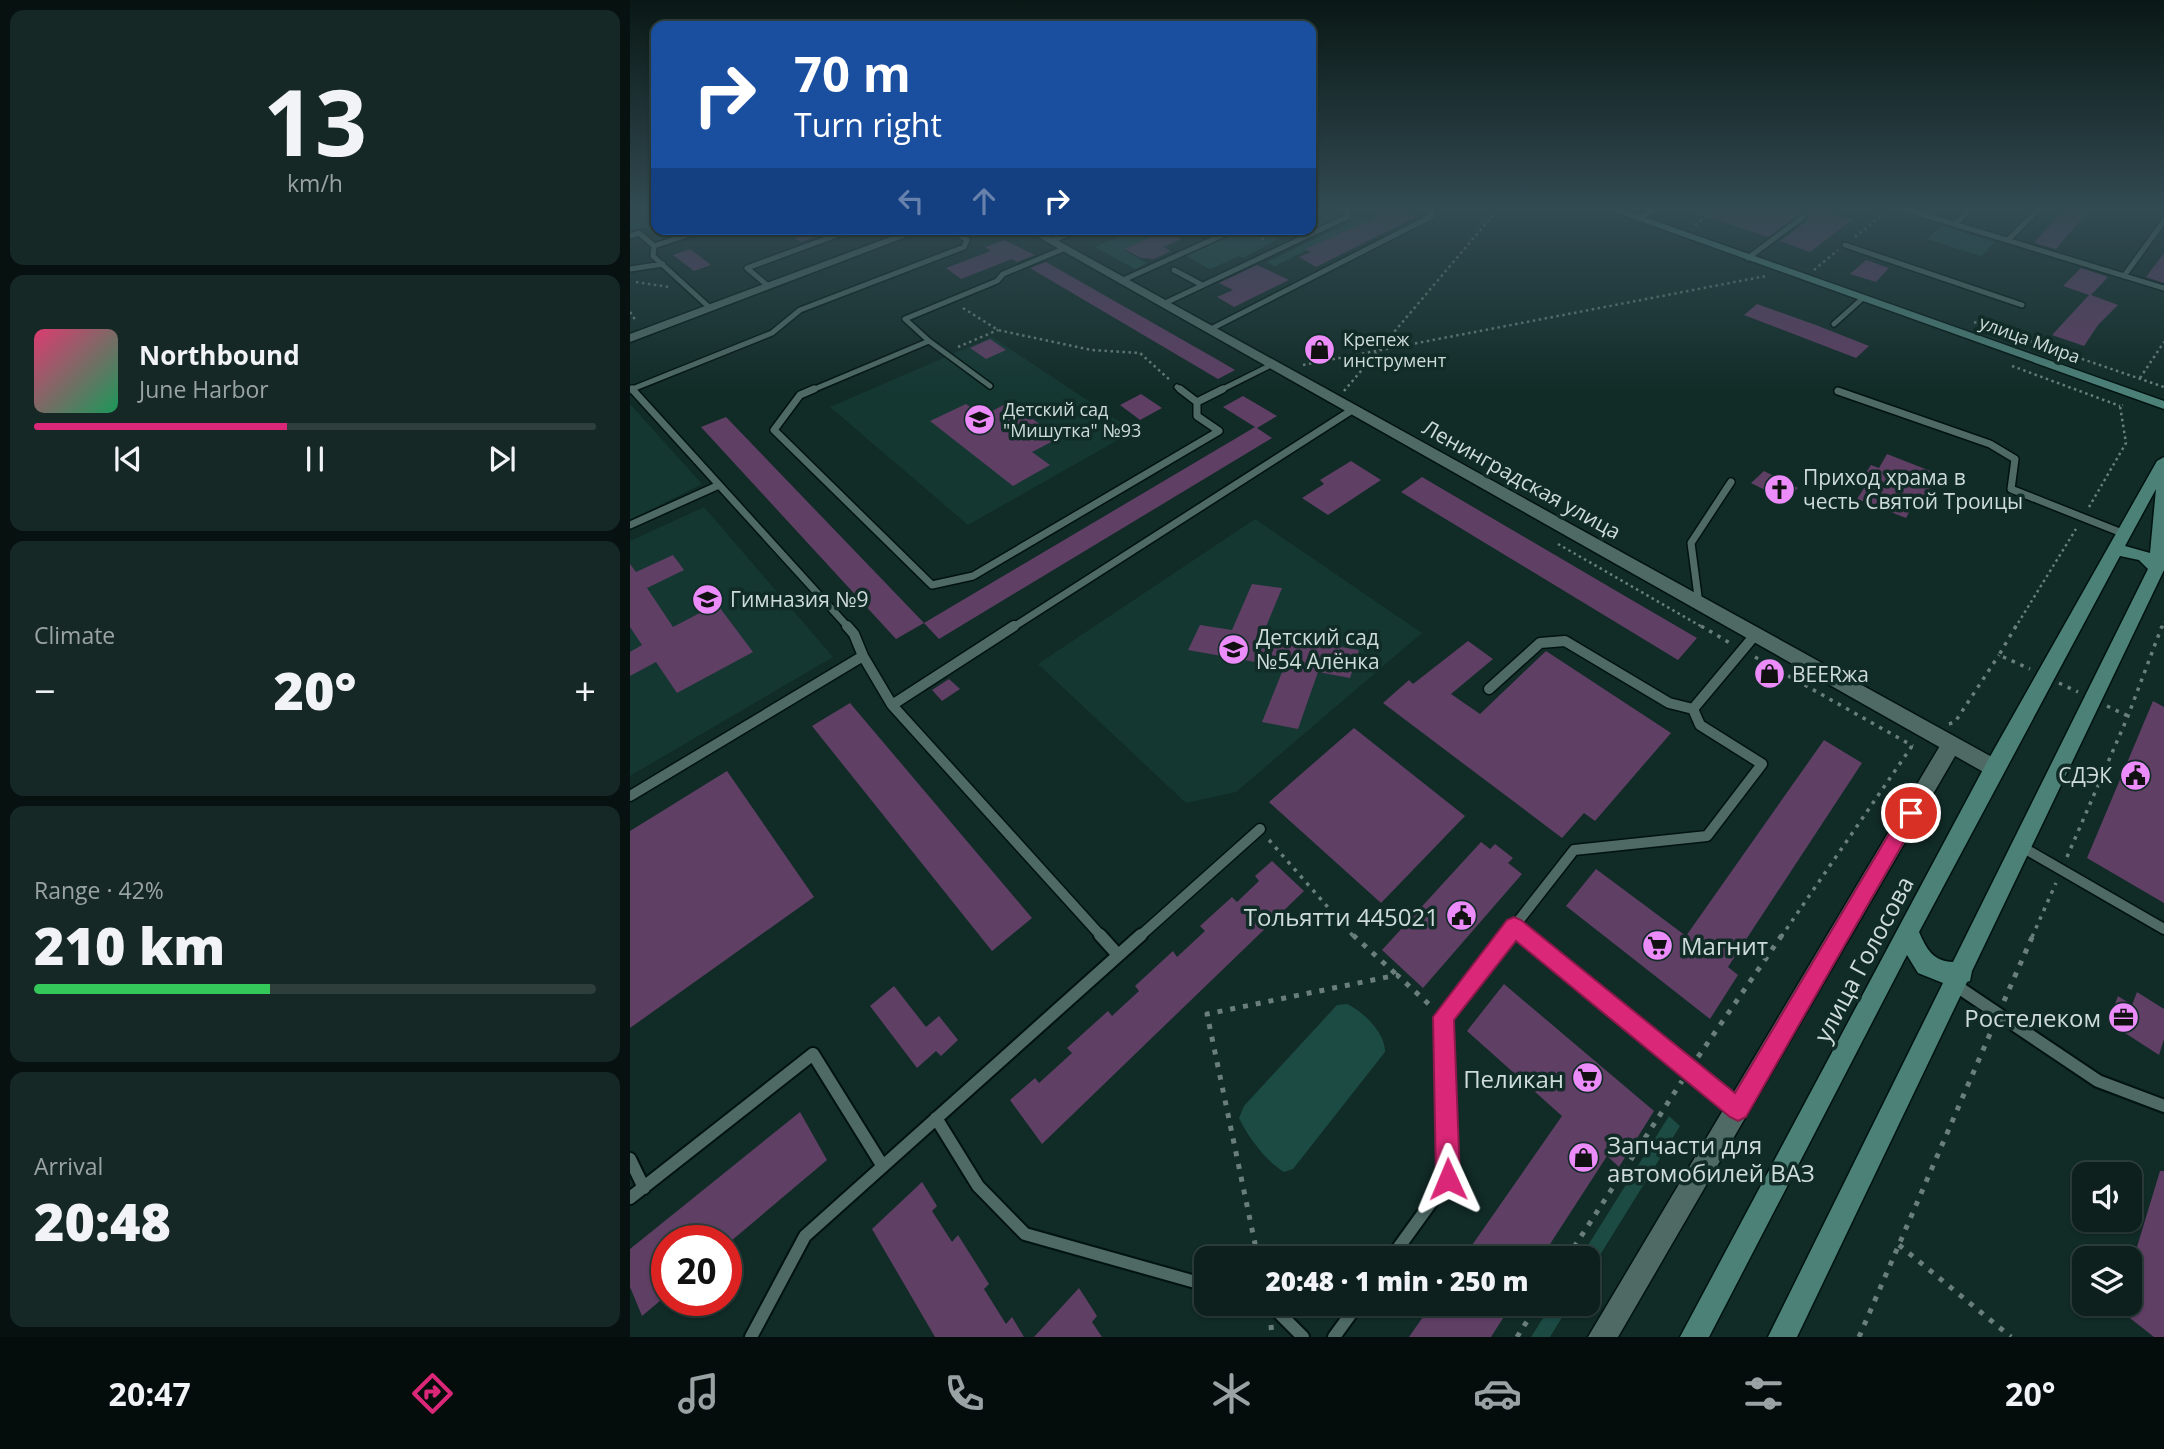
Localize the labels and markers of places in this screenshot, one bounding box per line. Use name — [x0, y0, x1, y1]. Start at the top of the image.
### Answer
place label: Крепеж инструмент — [1343, 327, 1447, 372]
shop icon: Крепеж инструмент — [1303, 332, 1337, 366]
place label: Детский сад "Мишутка" №93 — [1003, 397, 1141, 442]
school or university icon: Детский сад "Мишутка" №93 — [963, 402, 997, 436]
place label: Приход храма в честь Святой Троицы — [1803, 463, 2023, 515]
church icon: Приход храма в честь Святой Троицы — [1763, 472, 1797, 506]
school or university icon: Гимназия №9 — [690, 582, 724, 616]
place label: Гимназия №9 — [730, 585, 869, 613]
place label: Детский сад №54 Алёнка — [1256, 623, 1380, 675]
school or university icon: Детский сад №54 Алёнка — [1216, 632, 1250, 666]
shop icon: BEERжа — [1752, 657, 1786, 691]
place label: BEERжа — [1792, 660, 1869, 688]
public building icon: СДЭК — [2118, 758, 2152, 792]
place label: СДЭК — [2058, 761, 2112, 789]
pin — [1881, 783, 1941, 843]
public building icon: Тольятти 445021 — [1445, 899, 1479, 933]
place label: Тольятти 445021 — [1244, 900, 1439, 933]
supermarket icon: Магнит — [1641, 928, 1675, 962]
place label: Магнит — [1681, 929, 1768, 962]
office icon: Ростелеком — [2107, 1000, 2141, 1034]
place label: Ростелеком — [1964, 1001, 2101, 1034]
supermarket icon: Пеликан — [1570, 1061, 1604, 1095]
place label: Пеликан — [1463, 1062, 1564, 1095]
place label: Запчасти для автомобилей ВАЗ — [1607, 1128, 1815, 1189]
shop icon: Запчасти для автомобилей ВАЗ — [1567, 1141, 1601, 1175]

